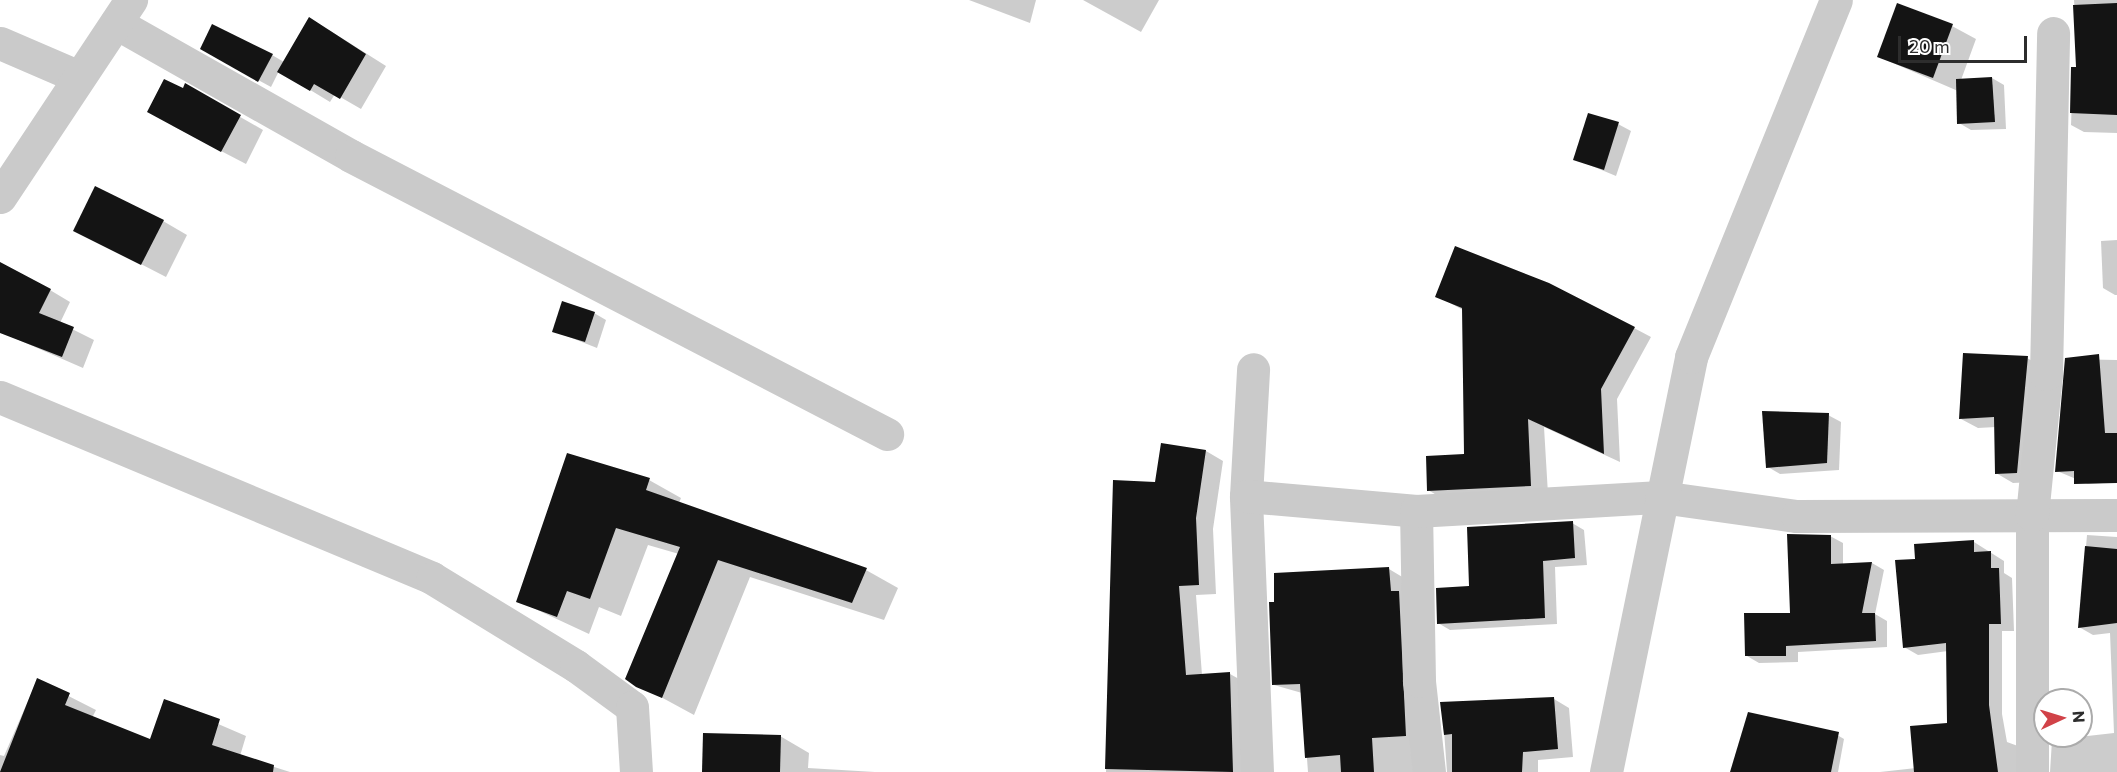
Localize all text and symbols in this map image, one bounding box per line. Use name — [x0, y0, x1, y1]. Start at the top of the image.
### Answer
scale bar — [1901, 24, 2030, 62]
text: 20 m — [1909, 35, 1950, 57]
north arrow — [2033, 688, 2093, 748]
text: N — [2070, 710, 2089, 723]

